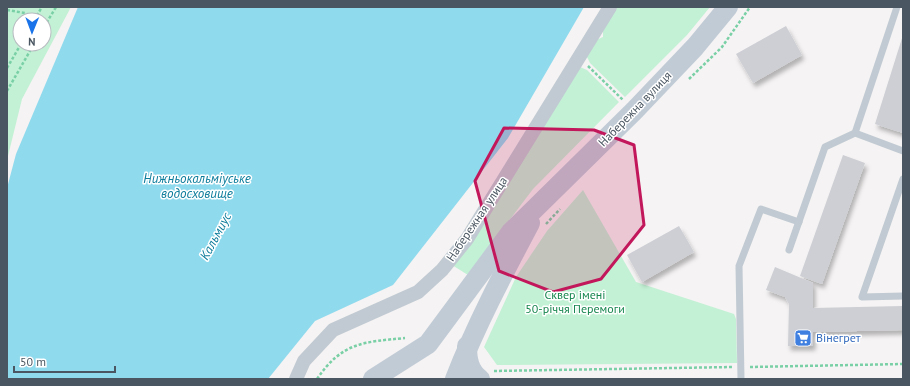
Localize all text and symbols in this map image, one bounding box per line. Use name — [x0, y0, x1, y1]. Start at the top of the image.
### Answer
north arrow — [12, 12, 52, 52]
text: N — [28, 35, 36, 49]
street label: Набережна вулиця — [595, 68, 674, 149]
water label: Нижньокальміуське водосховище — [143, 170, 251, 202]
street label: Набережная улица — [443, 174, 510, 264]
water label: Кальмиус — [196, 209, 235, 263]
park label: Сквер імені 50-річчя Перемоги — [525, 287, 625, 316]
supermarket icon: Вінегрет — [793, 328, 813, 348]
place label: Вінегрет — [816, 330, 861, 345]
scale bar — [14, 348, 115, 374]
text: 50 m — [20, 354, 46, 369]

